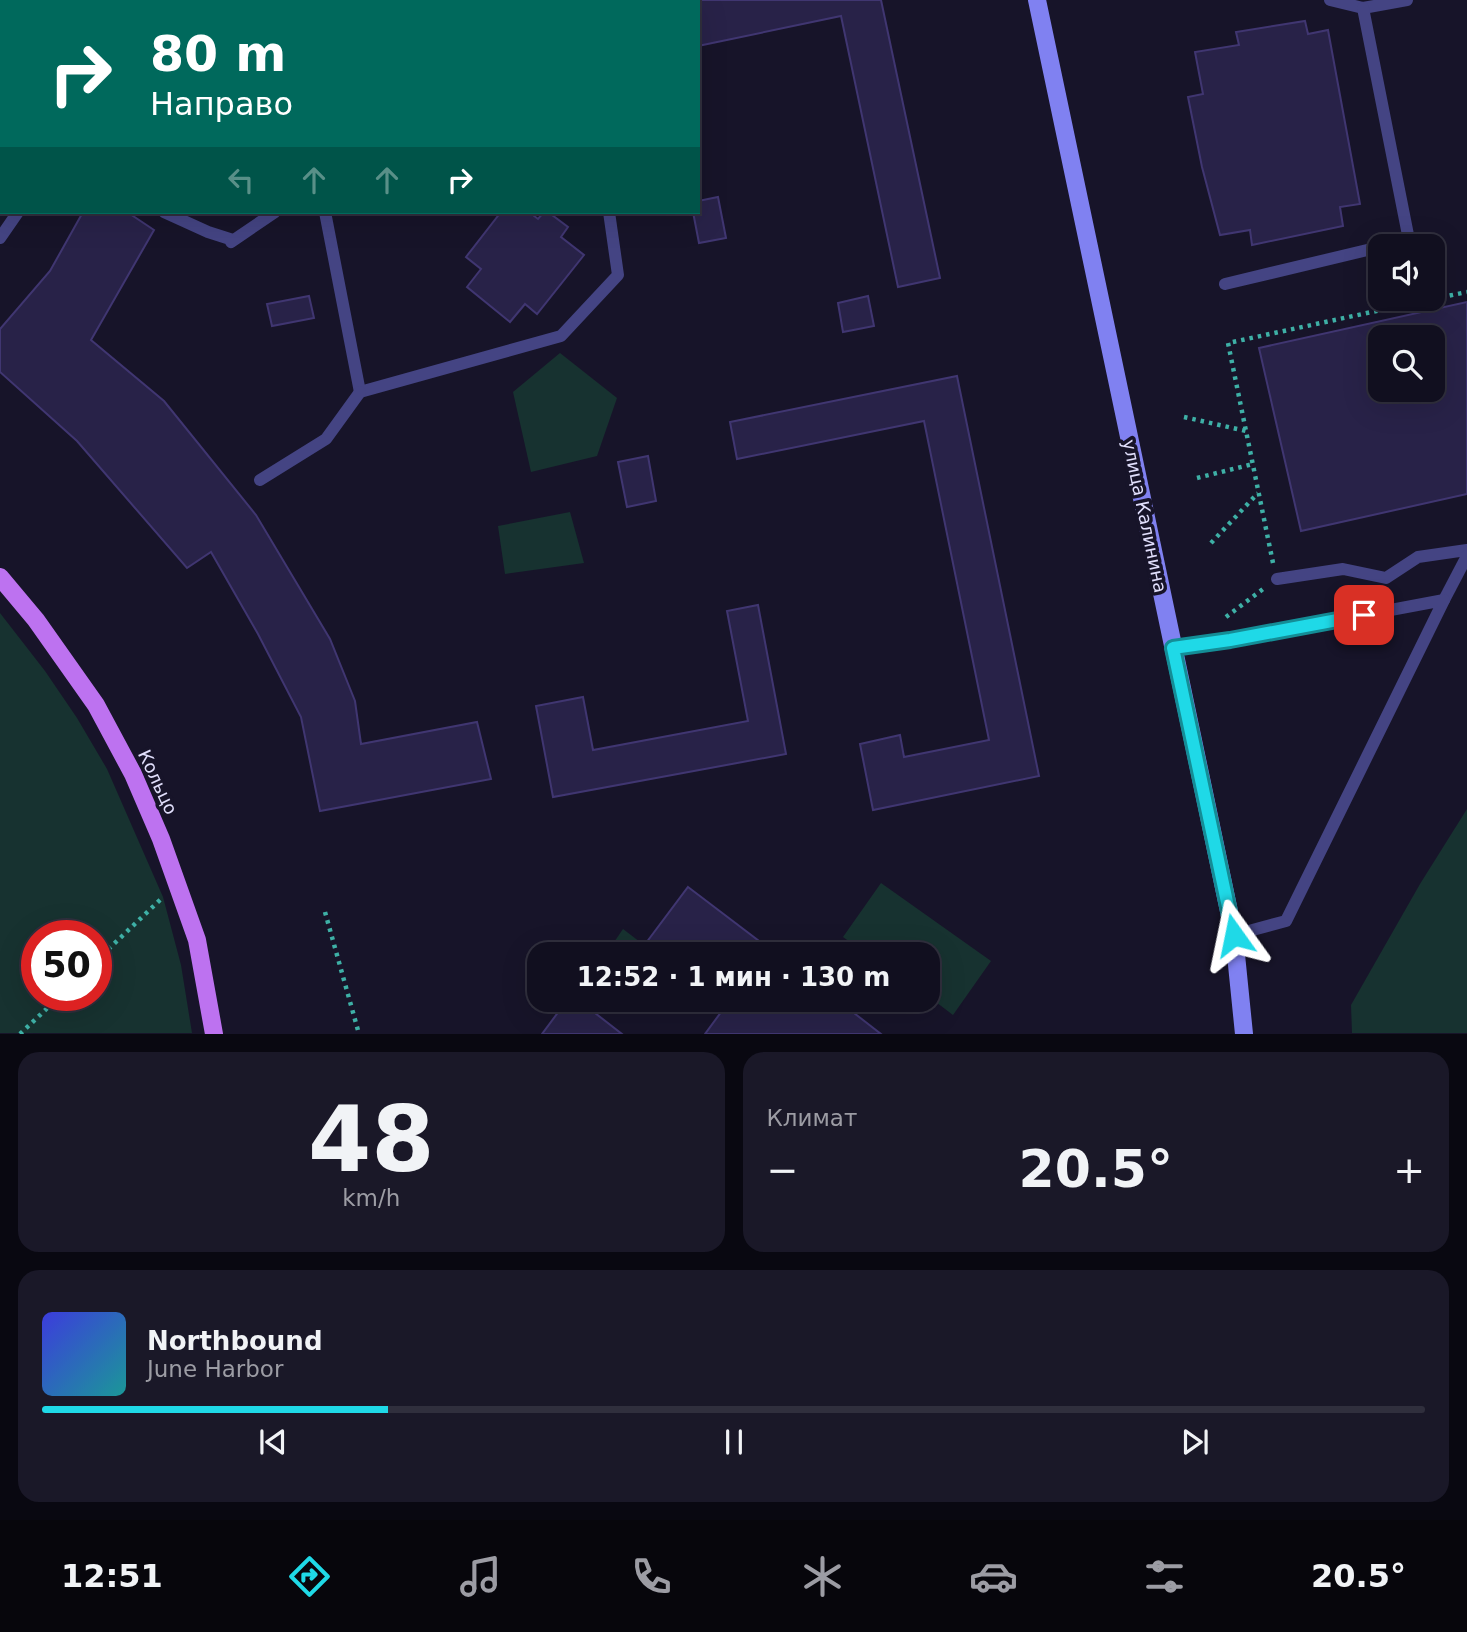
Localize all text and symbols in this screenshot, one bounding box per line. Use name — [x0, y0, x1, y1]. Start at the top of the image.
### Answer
text: 80 m — [150, 26, 286, 83]
icon: right — [35, 28, 126, 119]
text: Направо — [150, 85, 293, 123]
icon: left — [222, 161, 260, 199]
icon: ahead — [295, 161, 333, 199]
icon: ahead — [368, 161, 406, 199]
icon: right — [441, 161, 479, 199]
map controls — [1368, 234, 1445, 402]
button: sound — [1368, 234, 1445, 311]
button: search — [1368, 325, 1445, 402]
street label: улица Калинина — [1118, 437, 1172, 595]
pin — [1334, 585, 1394, 645]
icon: arrive — [1345, 596, 1383, 634]
street label: Кольцо — [134, 746, 182, 818]
position arrow — [1197, 898, 1271, 972]
speed limit sign: 50 — [21, 920, 112, 1011]
text: 12:52 · 1 мин · 130 m — [577, 962, 890, 992]
text: 48 — [308, 1087, 435, 1192]
text: Климат — [767, 1105, 857, 1131]
text: 20.5° — [1019, 1139, 1173, 1199]
text: − — [767, 1148, 798, 1192]
text: + — [1393, 1148, 1425, 1192]
text: km/h — [342, 1185, 400, 1211]
text: Northbound — [147, 1326, 323, 1356]
text: June Harbor — [147, 1356, 283, 1382]
icon: previous — [254, 1423, 292, 1461]
icon: pause — [715, 1423, 753, 1461]
icon: next — [1176, 1423, 1214, 1461]
icon: directions — [285, 1552, 334, 1601]
icon: music — [456, 1552, 505, 1601]
icon: phone — [627, 1552, 676, 1601]
icon: climate — [798, 1552, 847, 1601]
icon: car — [969, 1552, 1018, 1601]
icon: filters — [1140, 1552, 1189, 1601]
text: 12:51 — [61, 1557, 163, 1595]
text: 20.5° — [1311, 1557, 1406, 1595]

